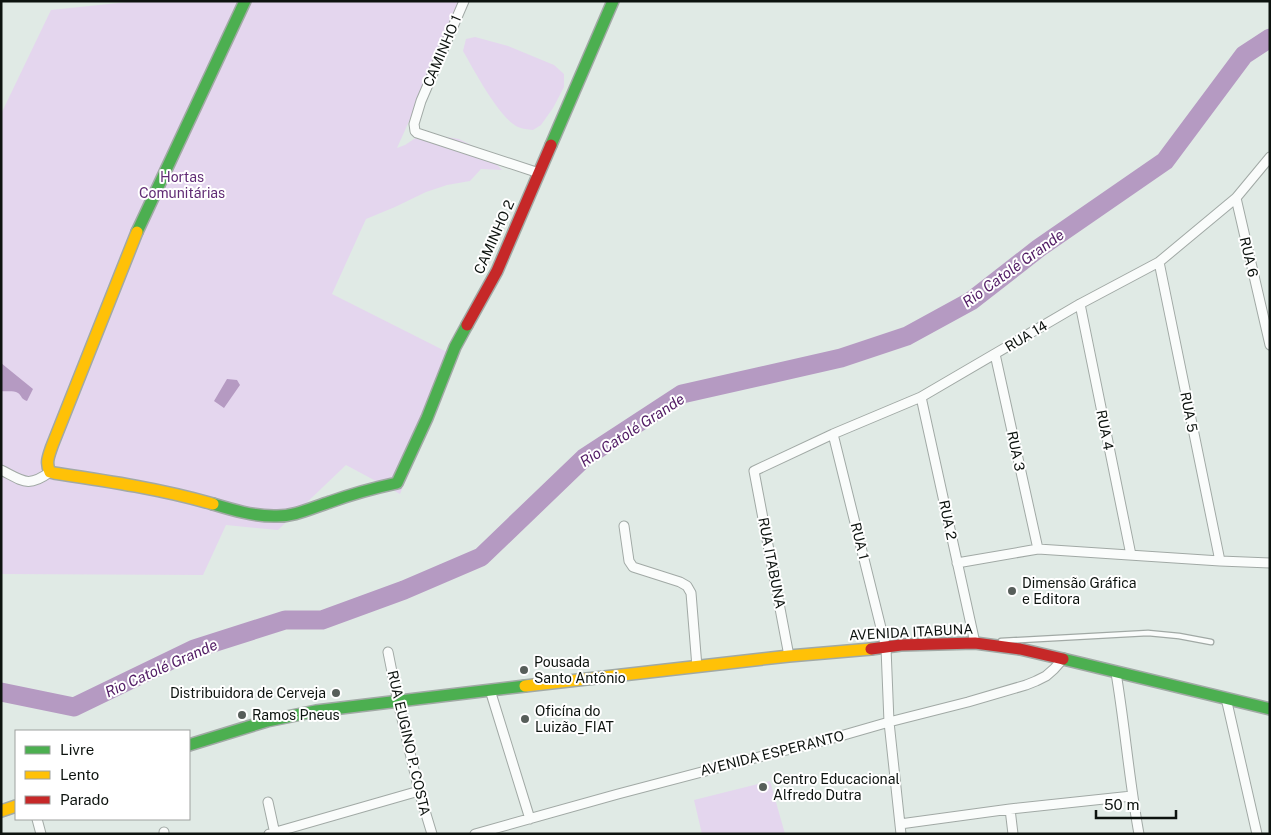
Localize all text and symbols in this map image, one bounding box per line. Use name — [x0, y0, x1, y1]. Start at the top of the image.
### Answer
street label: CAMINHO 1 — [420, 13, 464, 89]
park label: Hortas Comunitárias — [139, 169, 225, 201]
street label: CAMINHO 2 — [471, 198, 517, 276]
water label: Rio Catolé Grande — [959, 226, 1067, 310]
street label: RUA 6 — [1237, 235, 1261, 279]
street label: RUA 14 — [1002, 317, 1050, 355]
water label: Rio Catolé Grande — [577, 390, 687, 470]
street label: RUA 5 — [1177, 390, 1201, 434]
street label: RUA 4 — [1093, 409, 1117, 452]
street label: RUA 3 — [1004, 429, 1028, 473]
street label: RUA 2 — [936, 499, 960, 541]
street label: RUA ITABUNA — [755, 516, 789, 610]
street label: RUA 1 — [848, 521, 872, 561]
place label: Dimensão Gráfica e Editora — [1022, 575, 1137, 607]
marker: Dimensão Gráfica e Editora — [1006, 585, 1018, 597]
street label: AVENIDA ITABUNA — [848, 621, 974, 643]
water label: Rio Catolé Grande — [102, 636, 220, 700]
place label: Pousada Santo Antônio — [534, 654, 626, 686]
marker: Pousada Santo Antônio — [518, 664, 530, 676]
street label: RUA EUGINO P. COSTA — [384, 669, 434, 817]
place label: Distribuidora de Cerveja — [170, 685, 326, 701]
marker: Distribuidora de Cerveja — [330, 687, 342, 699]
place label: Oficína do Luizão_FIAT — [535, 703, 614, 735]
place label: Ramos Pneus — [252, 707, 340, 723]
marker: Ramos Pneus — [236, 709, 248, 721]
marker: Oficína do Luizão_FIAT — [519, 713, 531, 725]
street label: AVENIDA ESPERANTO — [698, 727, 846, 779]
legend — [15, 730, 190, 820]
text: Livre — [60, 741, 94, 758]
text: Lento — [60, 766, 99, 783]
place label: Centro Educacional Alfredo Dutra — [773, 771, 900, 803]
marker: Centro Educacional Alfredo Dutra — [757, 781, 769, 793]
scale bar — [1096, 788, 1176, 820]
text: Parado — [60, 791, 109, 808]
text: 50 m — [1104, 796, 1139, 813]

